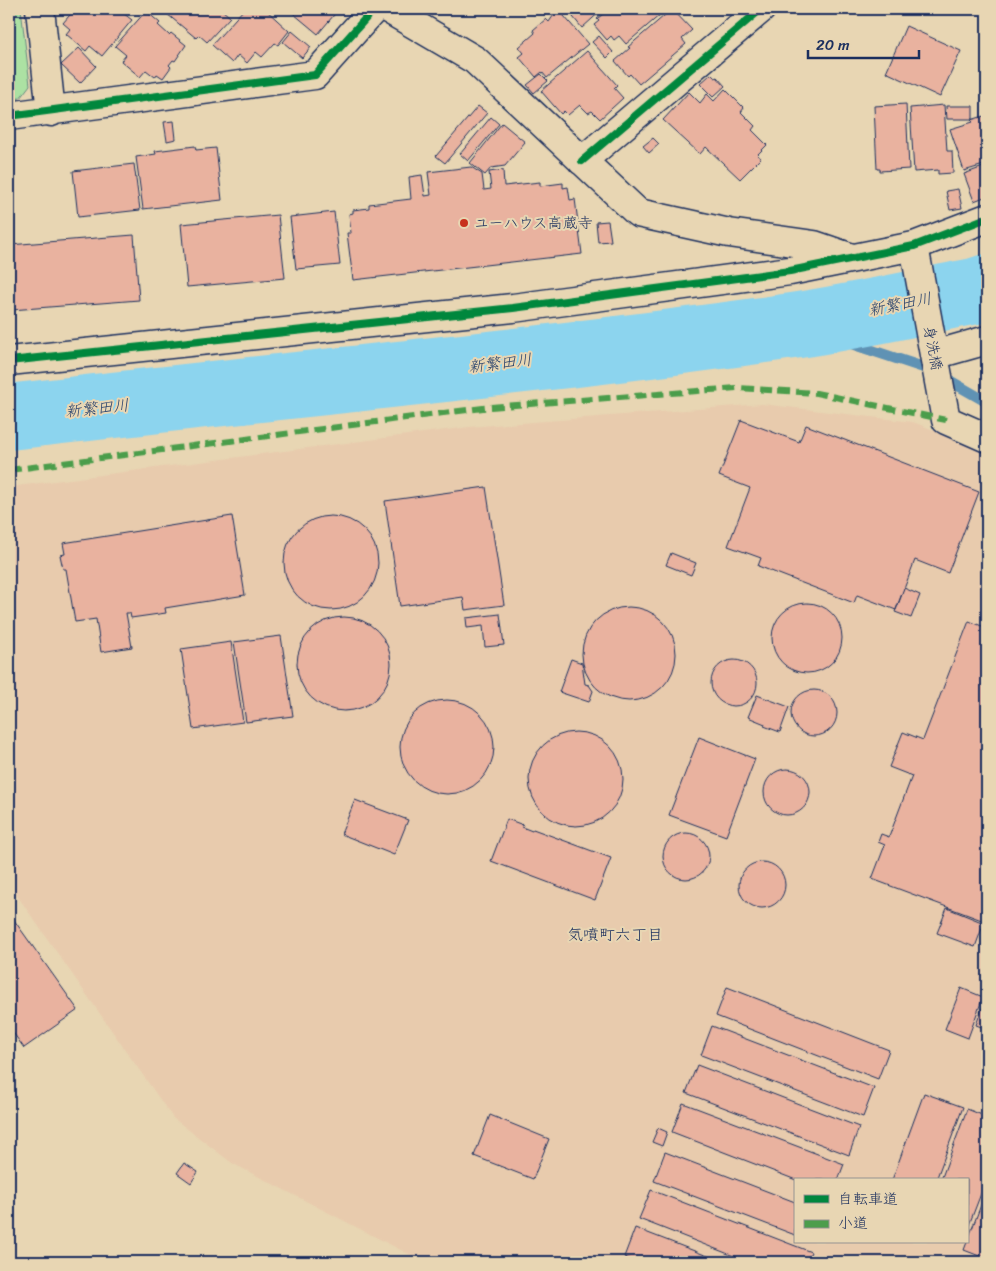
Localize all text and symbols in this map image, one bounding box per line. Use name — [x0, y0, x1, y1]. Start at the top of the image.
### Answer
scale bar — [808, 28, 920, 60]
text: 20 m — [816, 32, 850, 58]
place label: ユーハウス高蔵寺 — [474, 210, 593, 236]
marker: ユーハウス高蔵寺 — [458, 217, 470, 229]
water label: 新繁田川 — [866, 284, 934, 324]
street label: 身洗橋 — [916, 323, 950, 373]
water label: 新繁田川 — [466, 345, 534, 381]
water label: 新繁田川 — [64, 390, 130, 426]
district label: 気噴町六丁目 — [567, 920, 663, 949]
legend — [794, 1178, 968, 1244]
text: 自転車道 — [838, 1186, 898, 1212]
text: 小道 — [838, 1210, 868, 1236]

